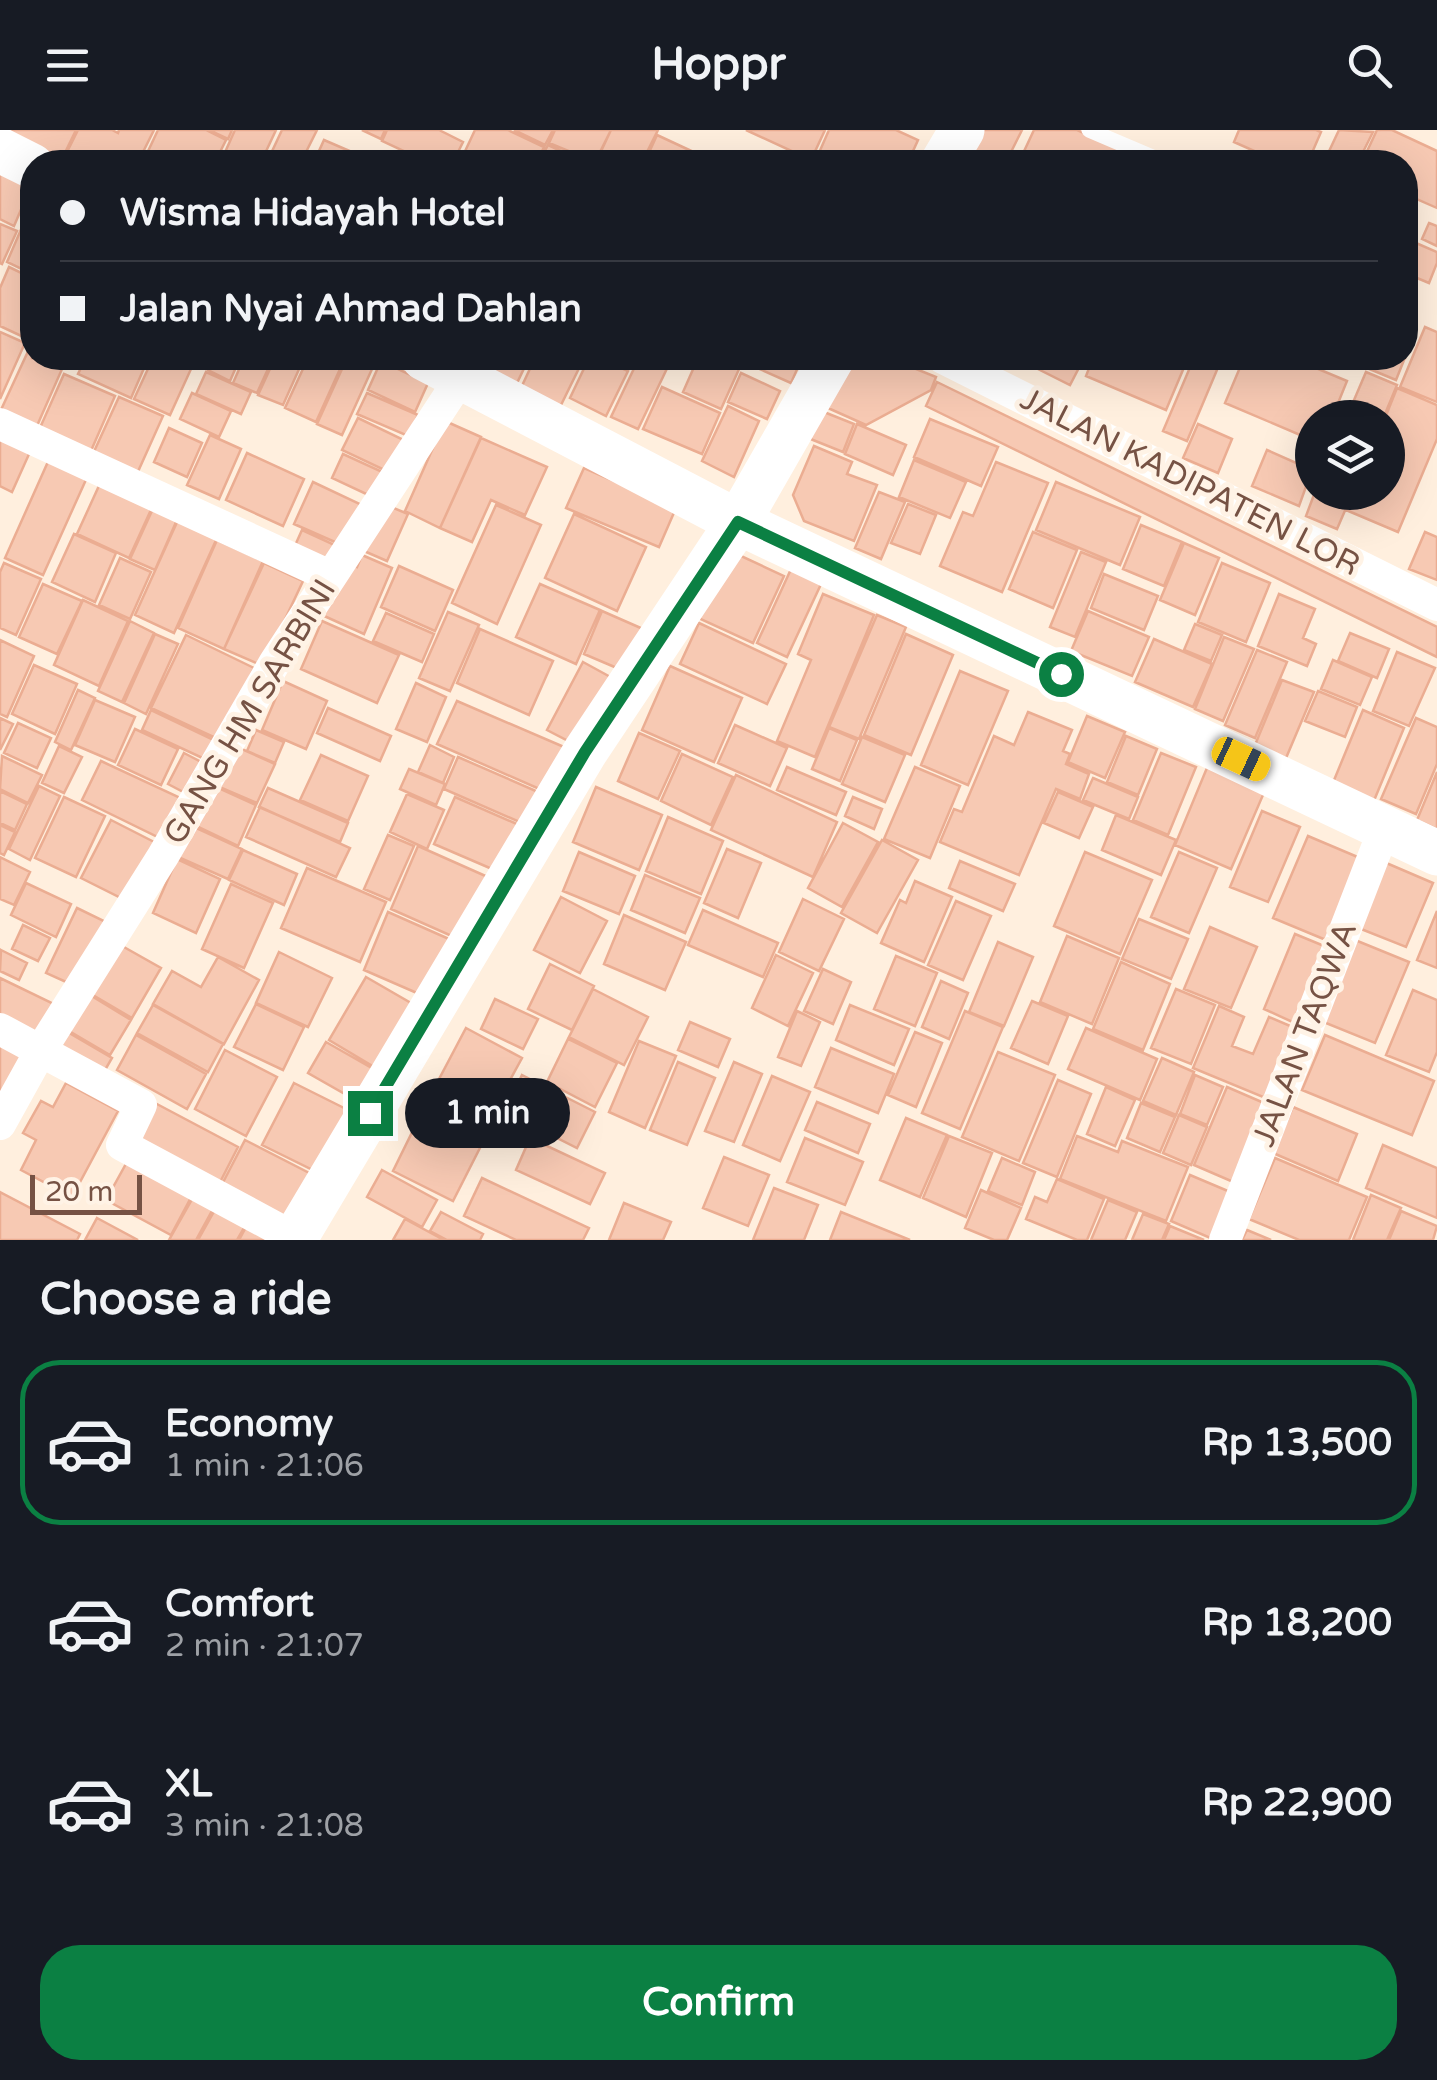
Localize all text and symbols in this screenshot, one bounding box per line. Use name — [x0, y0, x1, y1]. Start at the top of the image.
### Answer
icon: menu — [40, 38, 95, 93]
text: Hoppr — [651, 38, 786, 92]
icon: search — [1342, 38, 1397, 93]
text: Wisma Hidayah Hotel — [120, 190, 506, 236]
text: Jalan Nyai Ahmad Dahlan — [120, 286, 582, 332]
street label: JALAN KADIPATEN LOR — [1014, 380, 1366, 584]
map controls — [1295, 400, 1405, 510]
button: layers — [1295, 400, 1405, 510]
street label: GANG HM SARBINI — [156, 573, 344, 851]
route start — [1039, 652, 1084, 697]
car — [1207, 733, 1275, 785]
street label: JALAN TAQWA — [1245, 916, 1365, 1152]
callout: 1 min — [405, 1078, 570, 1148]
route end — [348, 1091, 393, 1136]
text: 1 min — [445, 1094, 530, 1132]
scale bar — [30, 1170, 142, 1214]
text: 20 m — [45, 1175, 113, 1209]
text: Choose a ride — [40, 1273, 331, 1327]
icon: car — [45, 1398, 135, 1488]
text: Economy — [165, 1401, 333, 1447]
text: Rp 13,500 — [1202, 1420, 1392, 1466]
text: 1 min · 21:06 — [165, 1447, 364, 1485]
icon: car — [45, 1578, 135, 1668]
text: Comfort — [165, 1581, 314, 1627]
text: Rp 18,200 — [1202, 1600, 1392, 1646]
text: 2 min · 21:07 — [165, 1627, 364, 1665]
icon: car — [45, 1758, 135, 1848]
text: XL — [165, 1761, 212, 1807]
text: Rp 22,900 — [1202, 1780, 1392, 1826]
text: 3 min · 21:08 — [165, 1807, 364, 1845]
button: Confirm — [40, 1945, 1397, 2060]

